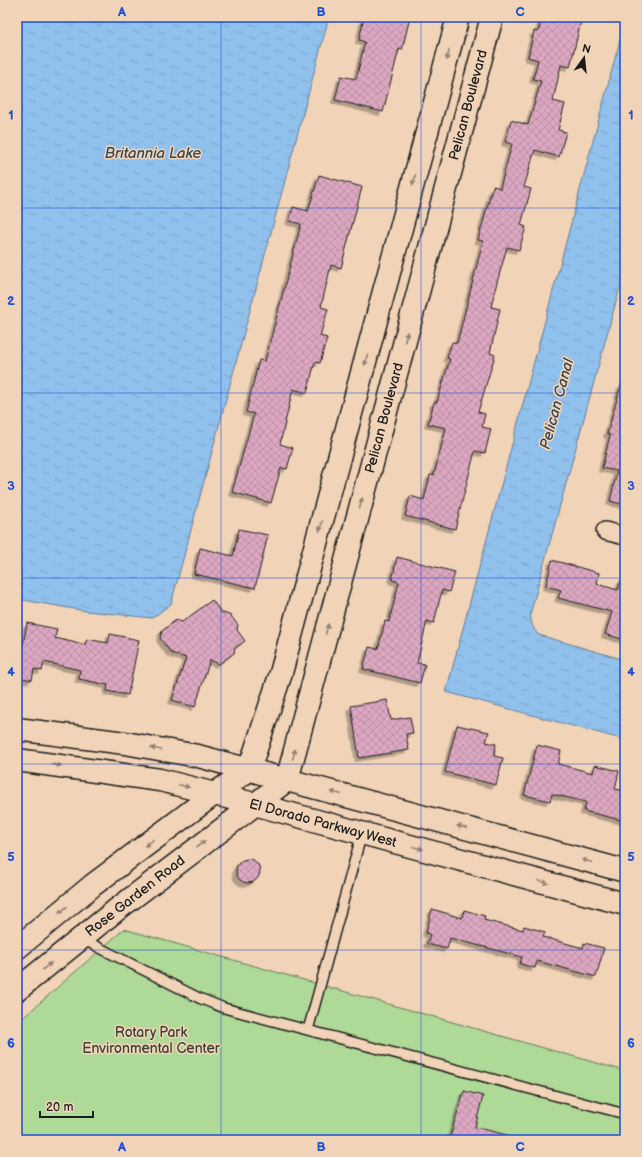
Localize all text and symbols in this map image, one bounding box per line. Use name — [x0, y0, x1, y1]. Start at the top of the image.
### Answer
text: A — [117, 4, 126, 20]
text: B — [316, 4, 326, 20]
text: C — [515, 4, 525, 20]
north arrow — [564, 38, 604, 78]
text: N — [581, 41, 592, 56]
one-way arrow — [444, 48, 450, 61]
street label: Pelican Boulevard — [445, 48, 491, 162]
text: 1 — [8, 107, 14, 123]
text: 1 — [628, 107, 634, 123]
water label: Britannia Lake — [105, 144, 202, 163]
one-way arrow — [411, 174, 417, 186]
text: 2 — [7, 293, 15, 309]
text: 2 — [627, 293, 635, 309]
one-way arrow — [403, 331, 409, 343]
one-way arrow — [363, 354, 369, 366]
water label: Pelican Canal — [536, 356, 578, 451]
street label: Pelican Boulevard — [361, 361, 407, 475]
text: 3 — [7, 478, 15, 494]
text: 3 — [627, 478, 635, 494]
one-way arrow — [359, 497, 365, 510]
one-way arrow — [318, 520, 324, 532]
one-way arrow — [325, 623, 331, 635]
text: 4 — [7, 664, 15, 680]
text: 4 — [627, 664, 635, 680]
one-way arrow — [150, 746, 162, 752]
one-way arrow — [291, 748, 297, 761]
one-way arrow — [50, 762, 62, 769]
one-way arrow — [178, 784, 190, 790]
one-way arrow — [330, 790, 342, 796]
street label: El Dorado Parkway West — [247, 795, 399, 851]
one-way arrow — [456, 824, 468, 830]
one-way arrow — [144, 839, 154, 847]
one-way arrow — [195, 840, 206, 849]
one-way arrow — [412, 845, 424, 851]
text: 5 — [7, 849, 15, 865]
text: 5 — [627, 849, 635, 865]
street label: Rose Garden Road — [82, 852, 188, 940]
one-way arrow — [581, 857, 594, 863]
one-way arrow — [537, 879, 549, 885]
one-way arrow — [58, 905, 69, 914]
one-way arrow — [42, 961, 53, 970]
park label: Rotary Park Environmental Center — [82, 1024, 221, 1057]
text: 6 — [7, 1035, 15, 1051]
text: 6 — [627, 1035, 635, 1051]
scale bar — [40, 1093, 93, 1119]
text: 20 m — [46, 1100, 73, 1115]
text: A — [117, 1139, 126, 1155]
text: B — [316, 1139, 326, 1155]
text: C — [515, 1139, 525, 1155]

